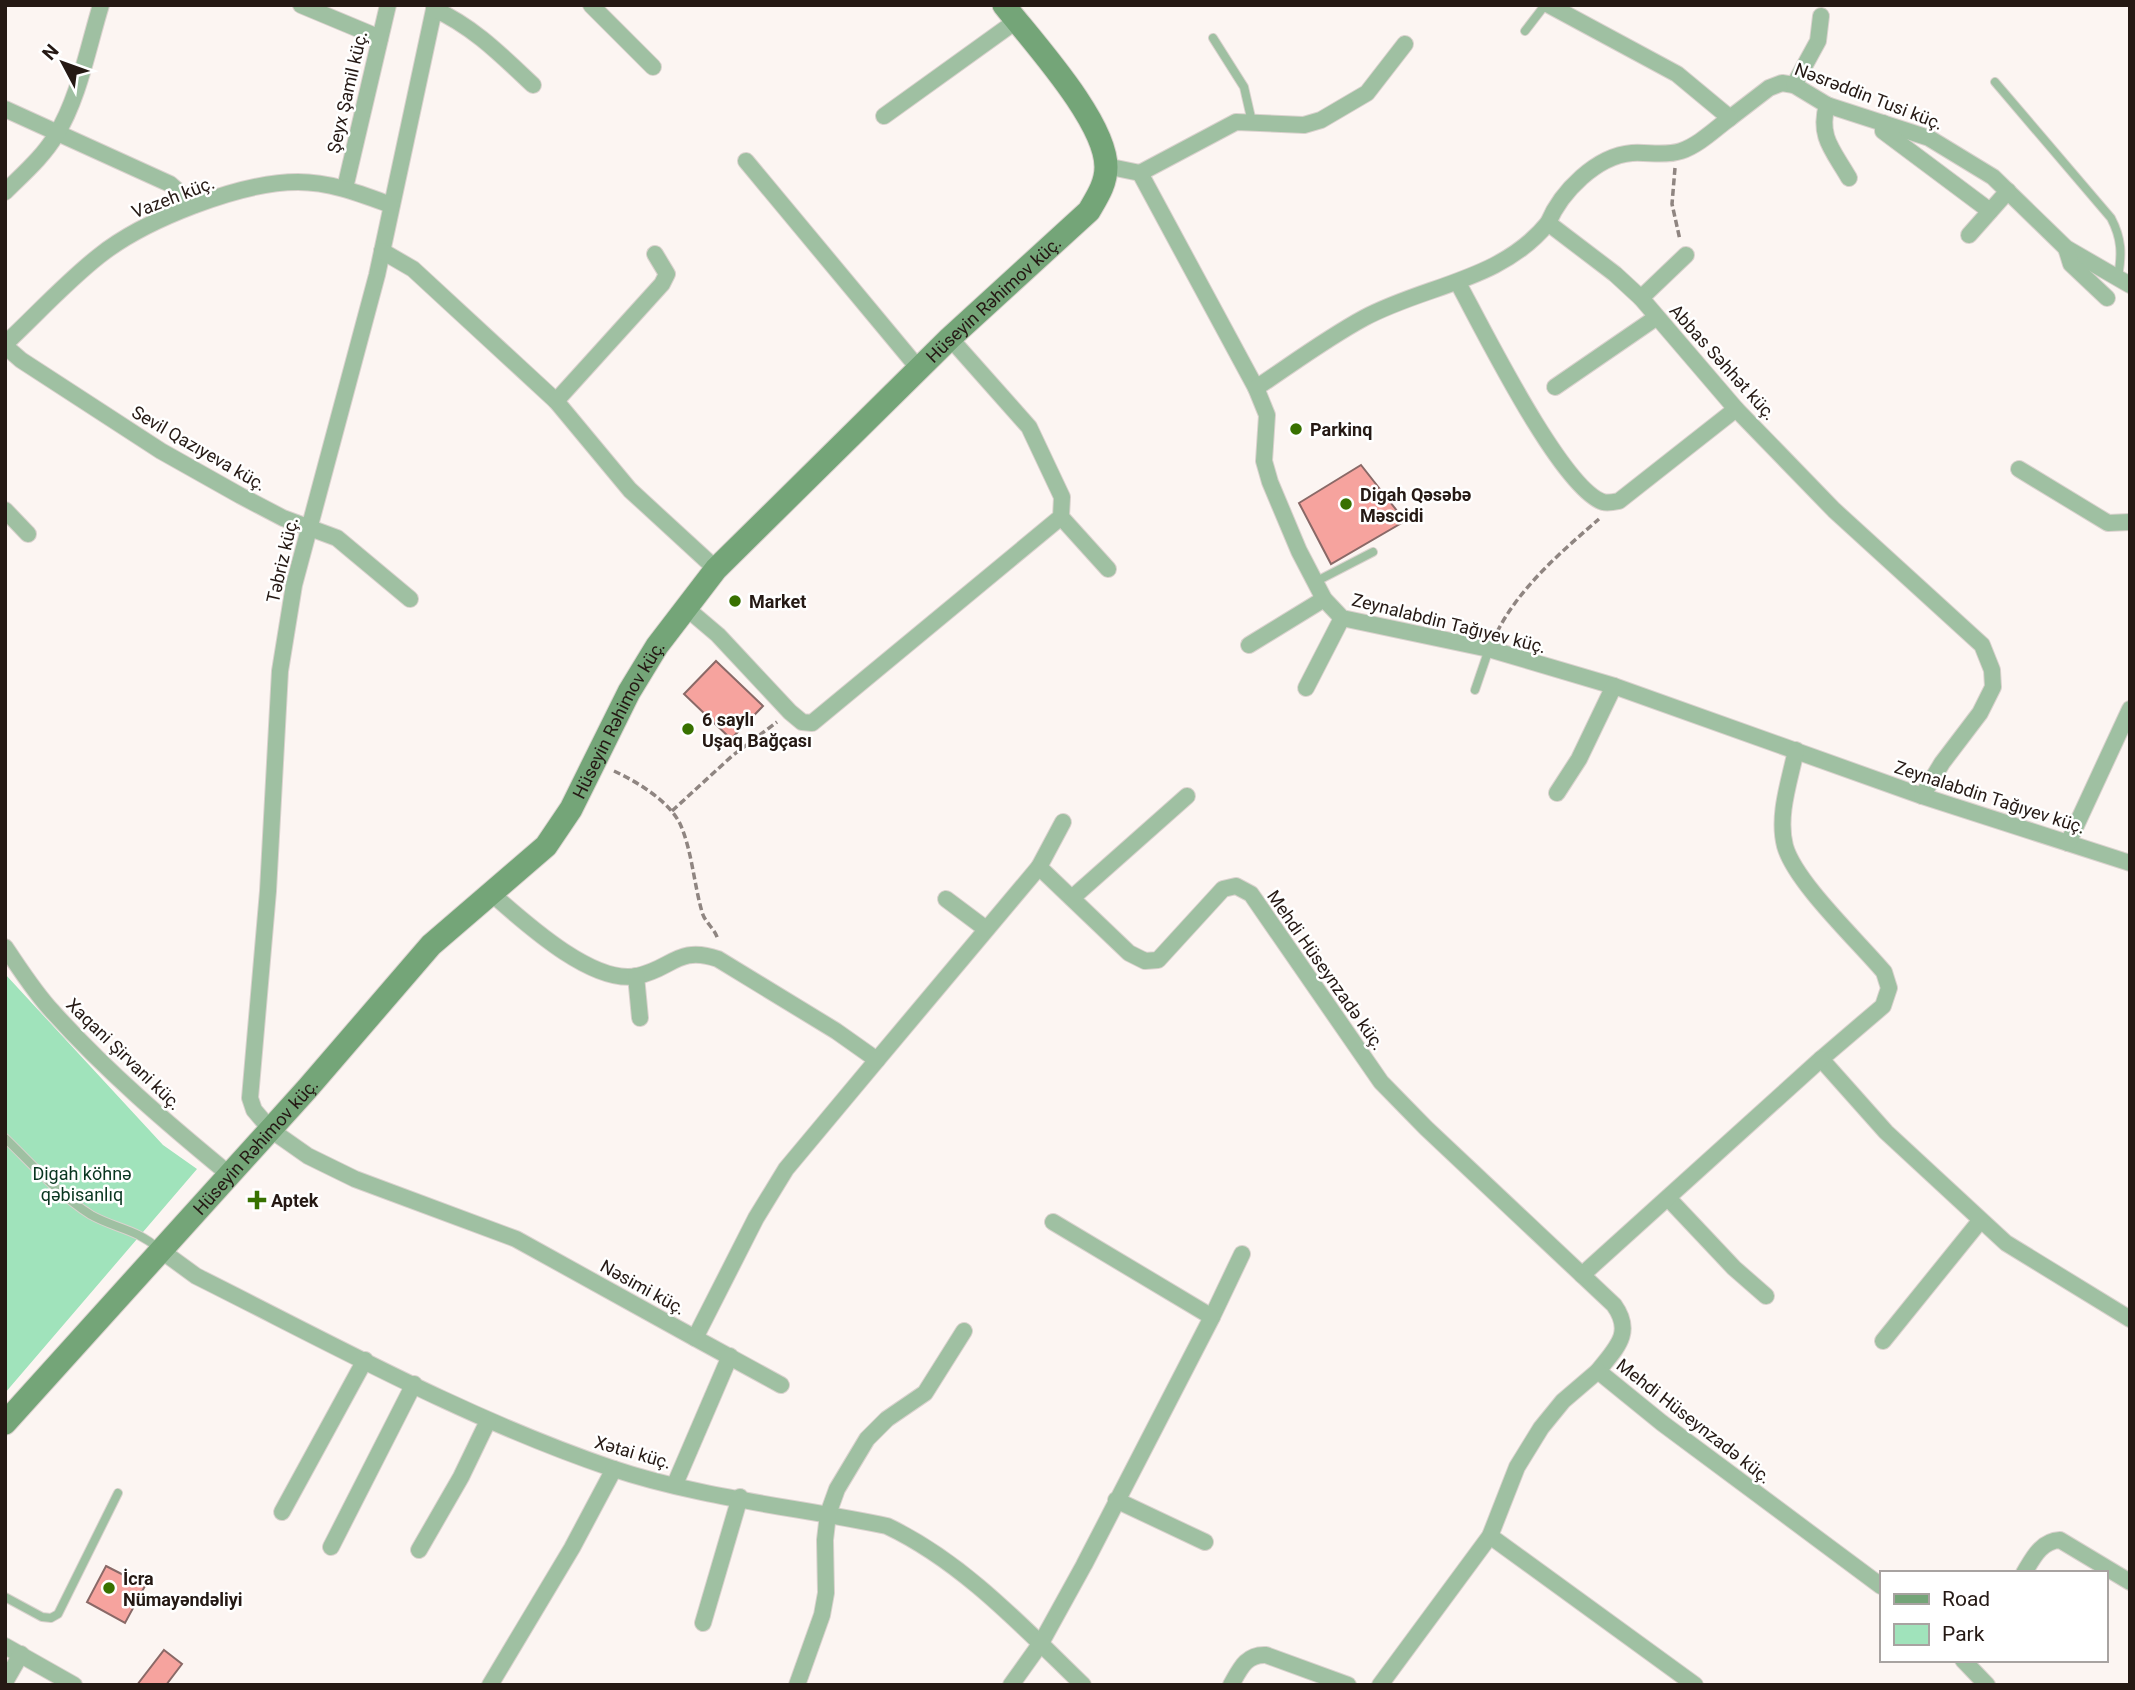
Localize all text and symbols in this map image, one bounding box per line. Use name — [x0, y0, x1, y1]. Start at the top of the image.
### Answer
north arrow — [28, 28, 98, 98]
street label: Şeyx Şamil küç. — [323, 29, 371, 155]
text: N — [37, 40, 64, 65]
street label: Nəsrəddin Tusi küç. — [1792, 58, 1946, 134]
street label: Vazeh küç. — [129, 172, 217, 222]
street label: Hüseyin Rəhimov küç. — [921, 232, 1065, 367]
street label: Abbas Səhhət küç. — [1665, 300, 1781, 424]
street label: Sevil Qazıyeva küç. — [128, 401, 270, 495]
place label: Parkinq — [1310, 419, 1372, 440]
marker: Parkinq — [1288, 421, 1304, 437]
place label: Digah Qəsəbə Məscidi — [1360, 484, 1472, 526]
marker: Digah Qəsəbə Məscidi — [1338, 496, 1354, 512]
street label: Təbriz küç. — [262, 515, 302, 605]
street label: Zeynalabdin Tağıyev küç. — [1350, 589, 1548, 657]
place label: Market — [749, 591, 806, 612]
marker: Market — [727, 593, 743, 609]
street label: Hüseyin Rəhimov küç. — [567, 636, 668, 802]
place label: 6 saylı Uşaq Bağçası — [702, 709, 812, 751]
marker: 6 saylı Uşaq Bağçası — [680, 721, 696, 737]
street label: Zeynalabdin Tağıyev küç. — [1892, 756, 2088, 838]
street label: Mehdi Hüseynzadə küç. — [1263, 886, 1389, 1054]
street label: Xaqani Şirvani küç. — [62, 994, 186, 1114]
street label: Hüseyin Rəhimov küç. — [188, 1074, 322, 1219]
park label: Digah köhnə qəbisanlıq — [32, 1163, 132, 1205]
place label: Aptek — [271, 1190, 319, 1211]
marker: Aptek — [249, 1192, 265, 1208]
street label: Nəsimi küç. — [597, 1255, 689, 1319]
street label: Mehdi Hüseynzadə küç. — [1613, 1354, 1775, 1488]
street label: Xətai küç. — [592, 1431, 674, 1473]
place label: İcra Nümayəndəliyi — [123, 1568, 243, 1610]
legend — [1880, 1571, 2107, 1662]
marker: İcra Nümayəndəliyi — [101, 1580, 117, 1596]
text: Road — [1942, 1587, 1990, 1611]
text: Park — [1942, 1622, 1985, 1646]

